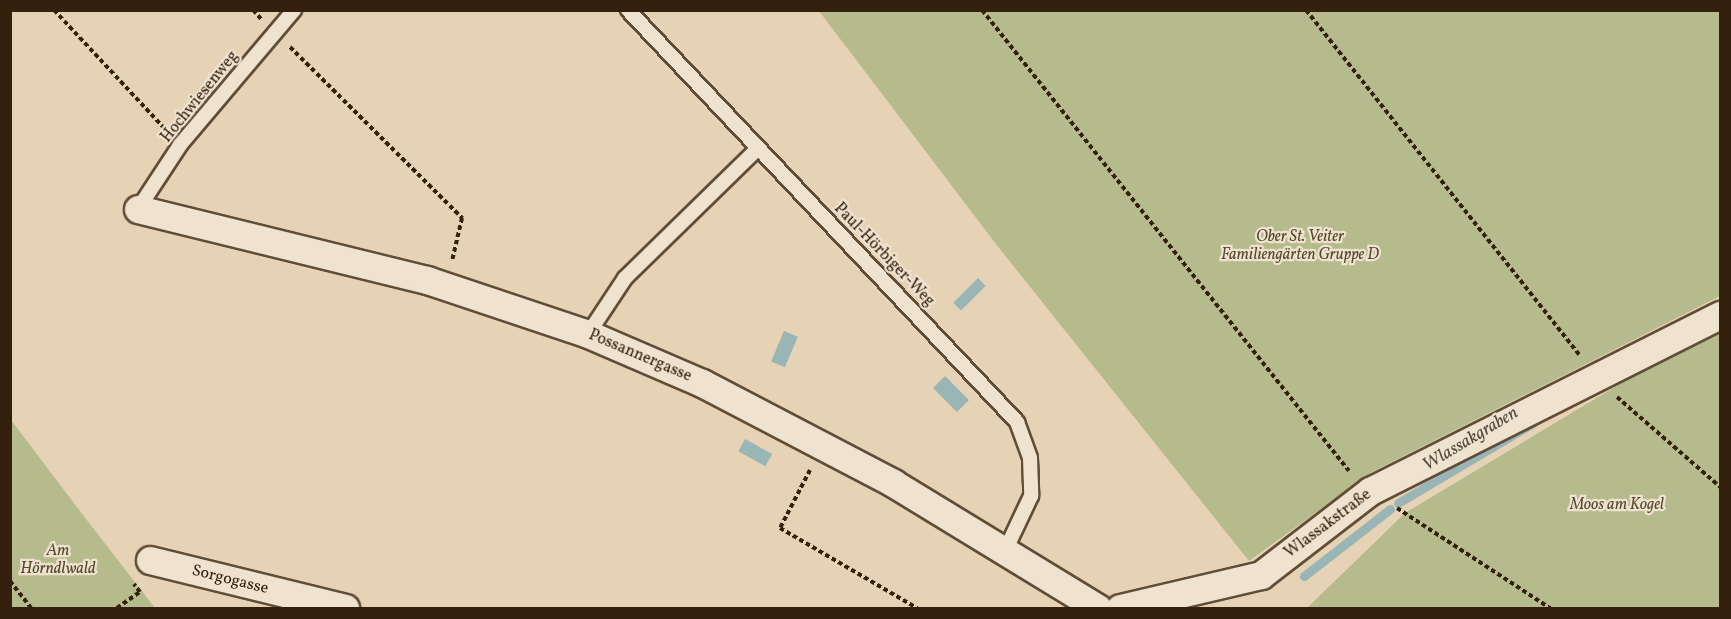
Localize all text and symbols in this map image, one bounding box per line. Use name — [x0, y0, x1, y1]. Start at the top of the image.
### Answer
street label: Hochwiesenweg — [157, 47, 243, 147]
street label: Paul-Hörbiger-Weg — [830, 199, 938, 311]
park label: Ober St. Veiter Familiengärten Gruppe D — [1221, 227, 1379, 265]
street label: Possannergasse — [586, 326, 694, 386]
water label: Wlassakgraben — [1419, 403, 1523, 477]
street label: Wlassakstraße — [1281, 485, 1375, 563]
park label: Moos am Kogel — [1570, 495, 1664, 515]
park label: Am Hörndlwald — [20, 541, 96, 579]
street label: Sorgogasse — [190, 561, 270, 599]

